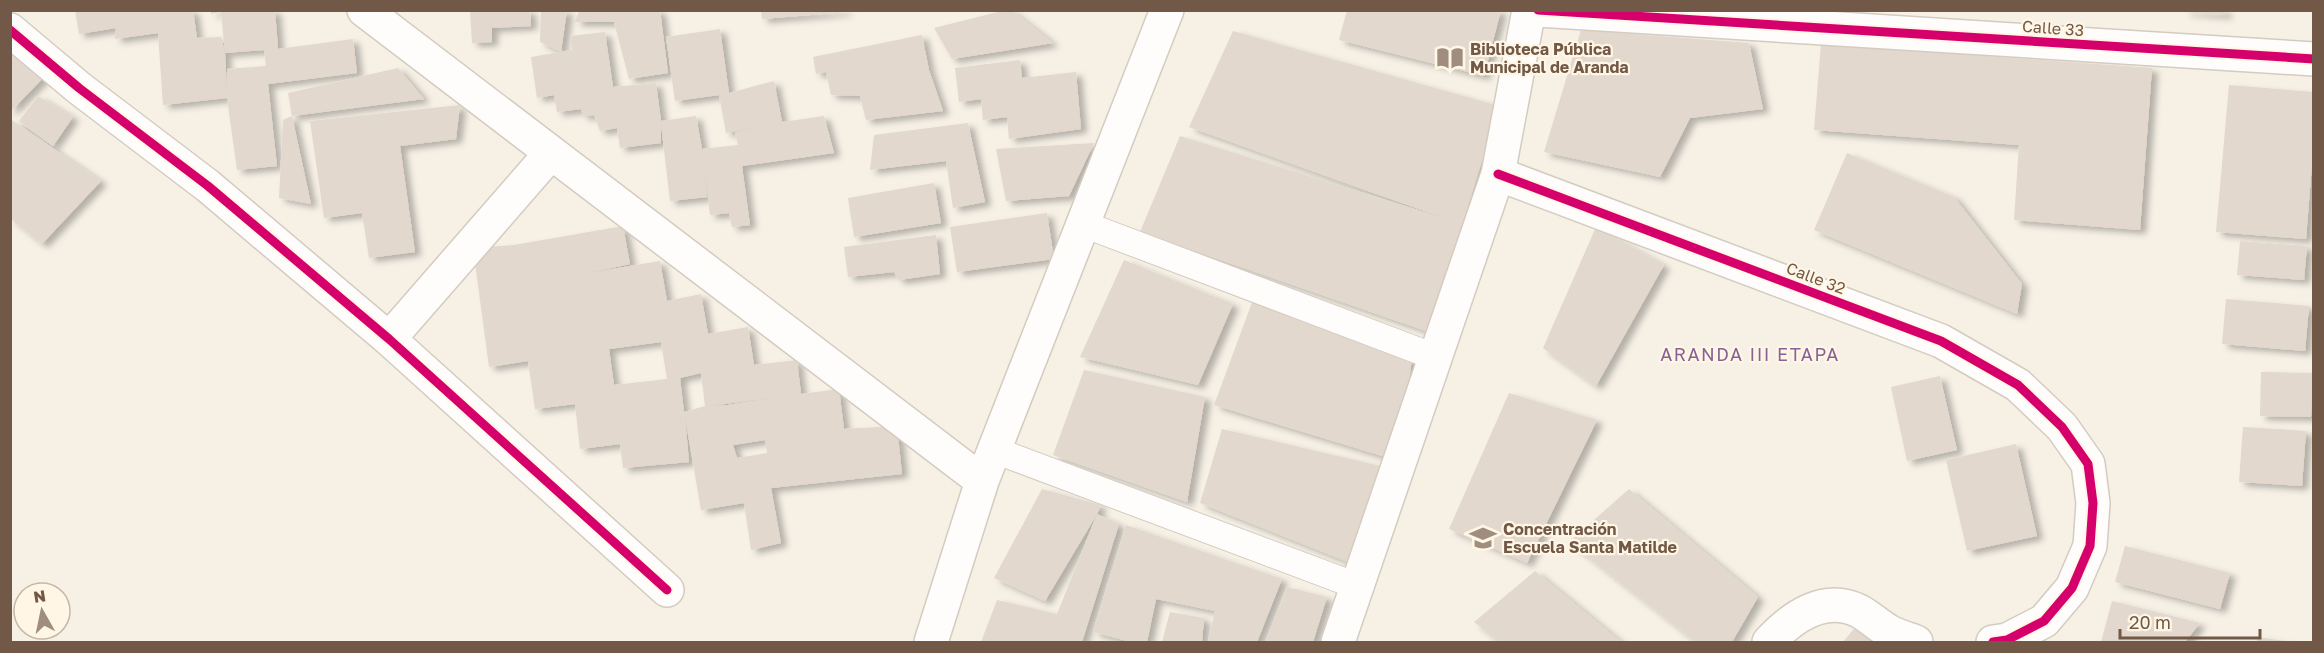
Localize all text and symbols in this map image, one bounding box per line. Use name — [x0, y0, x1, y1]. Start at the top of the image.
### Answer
street label: Calle 33 — [2021, 16, 2085, 40]
place label: Biblioteca Pública Municipal de Aranda — [1470, 39, 1629, 77]
library icon: Biblioteca Pública Municipal de Aranda — [1435, 43, 1465, 73]
street label: Calle 32 — [1784, 258, 1848, 298]
district label: ARANDA III ETAPA — [1660, 343, 1840, 365]
place label: Concentración Escuela Santa Matilde — [1503, 519, 1677, 557]
school or university icon: Concentración Escuela Santa Matilde — [1468, 523, 1498, 553]
north arrow — [12, 581, 72, 641]
text: N — [32, 585, 47, 607]
scale bar — [2120, 602, 2260, 640]
text: 20 m — [2129, 611, 2171, 633]

